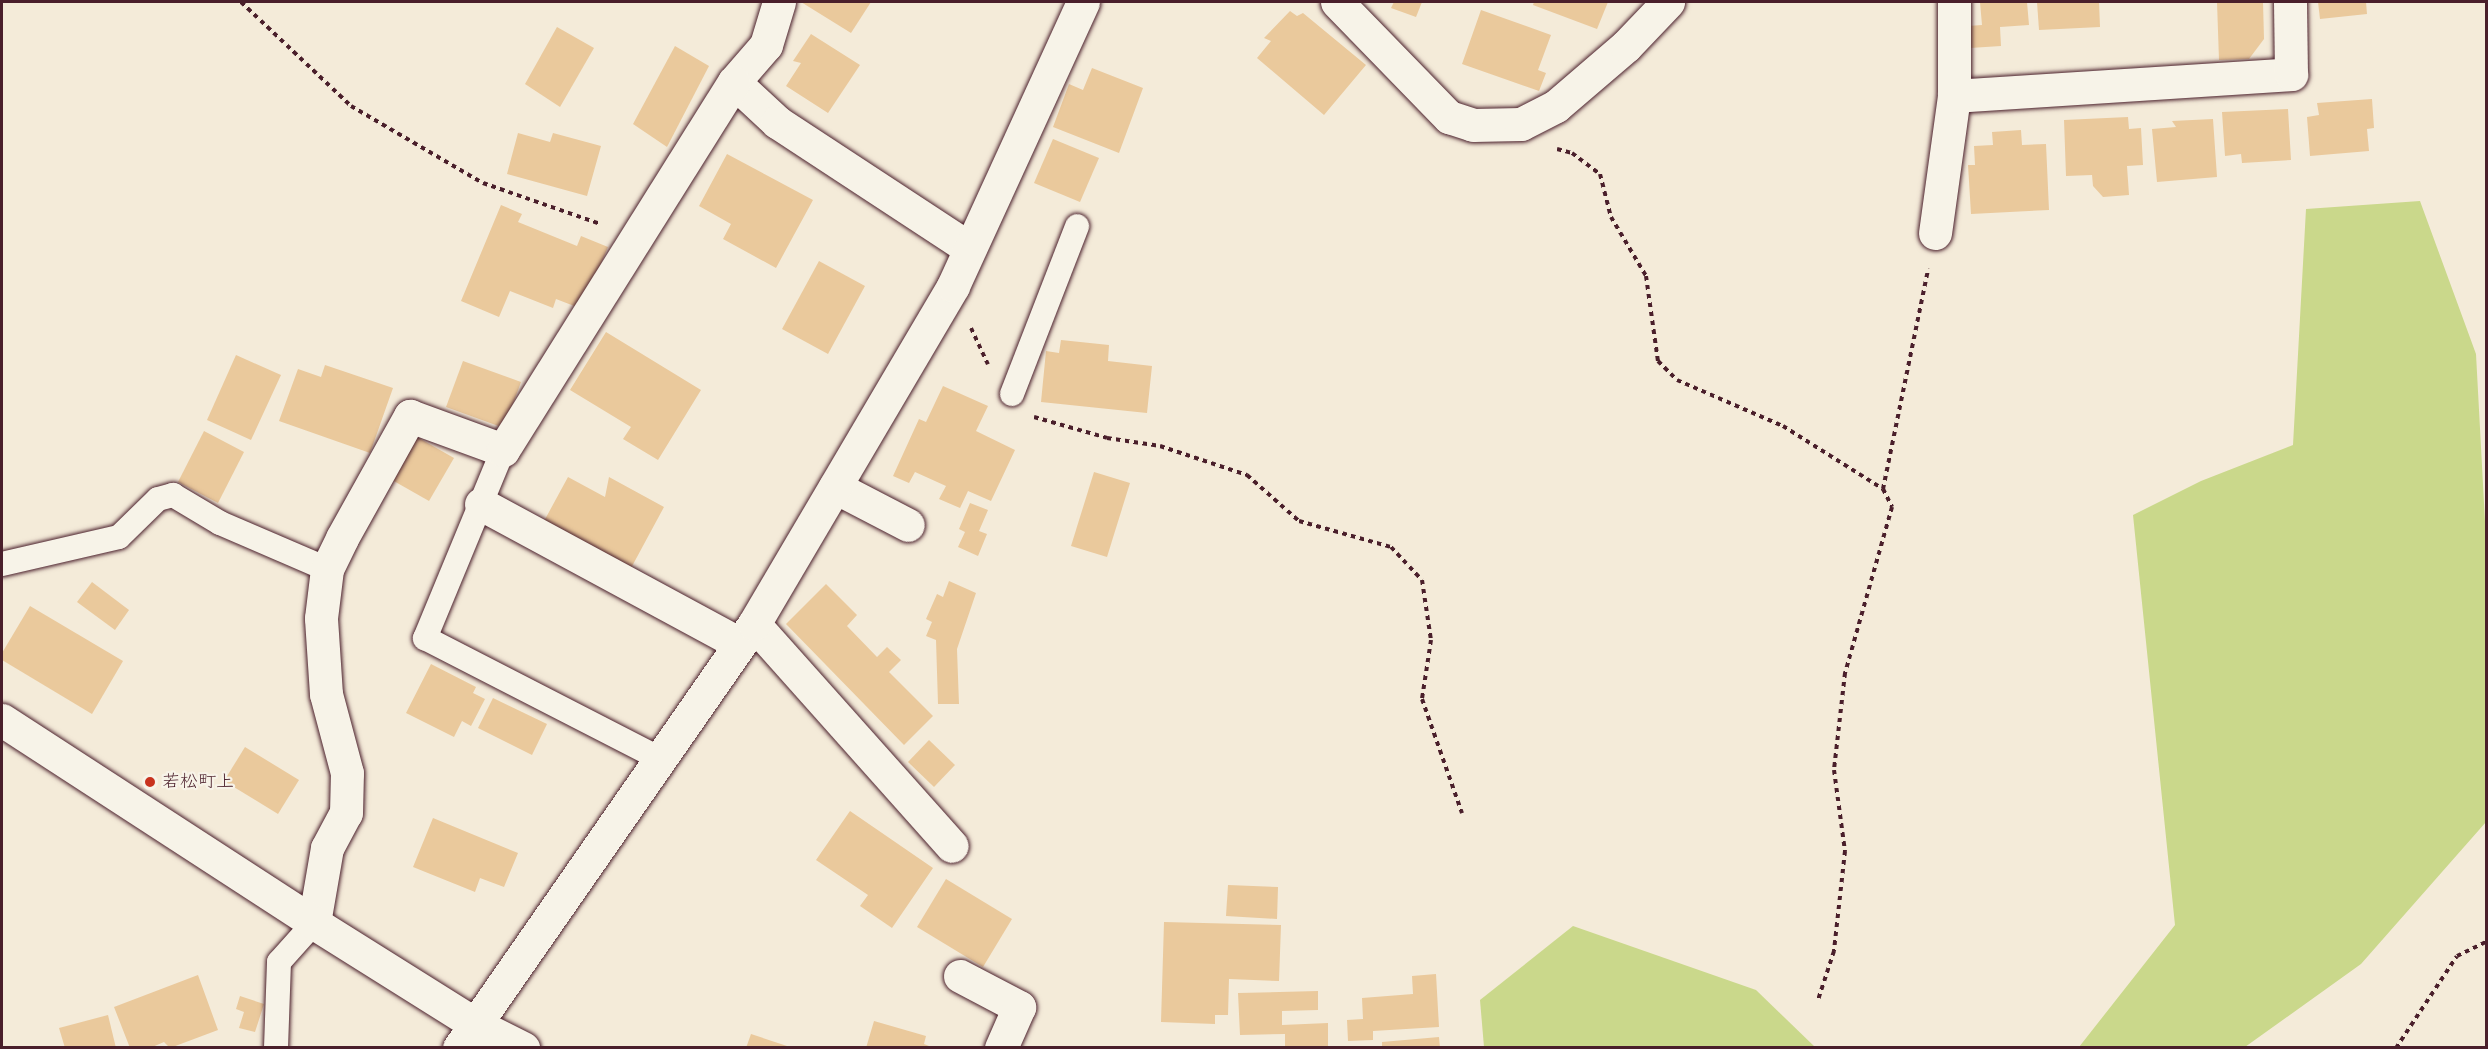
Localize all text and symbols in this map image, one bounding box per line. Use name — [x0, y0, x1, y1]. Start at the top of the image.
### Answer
place label: 若松町上 — [162, 771, 234, 793]
marker: 若松町上 — [143, 775, 157, 789]

